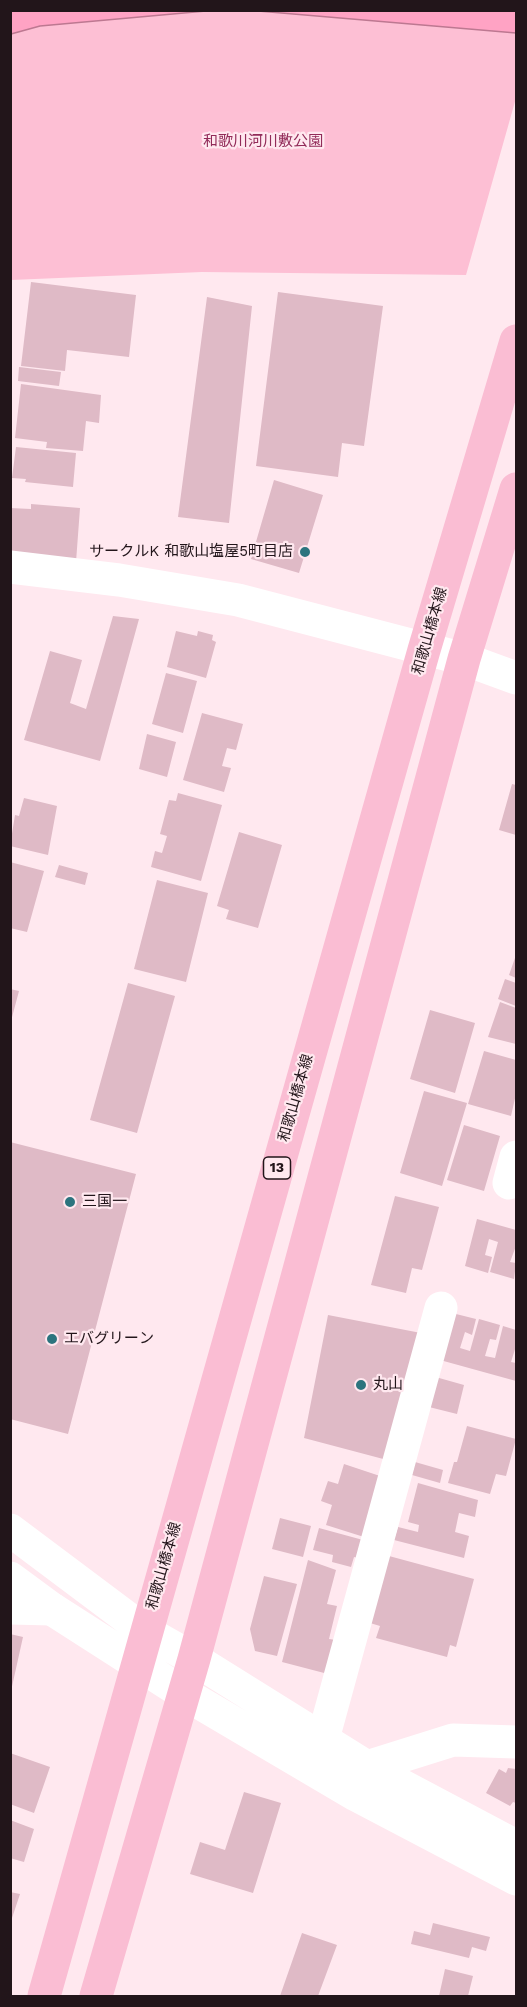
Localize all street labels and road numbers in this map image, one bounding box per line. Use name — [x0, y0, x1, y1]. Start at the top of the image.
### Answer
street label: 和歌山橋本線 — [409, 585, 451, 677]
street label: 和歌山橋本線 — [275, 1052, 317, 1144]
road number: 13 — [264, 1157, 290, 1179]
street label: 和歌山橋本線 — [143, 1520, 185, 1612]

